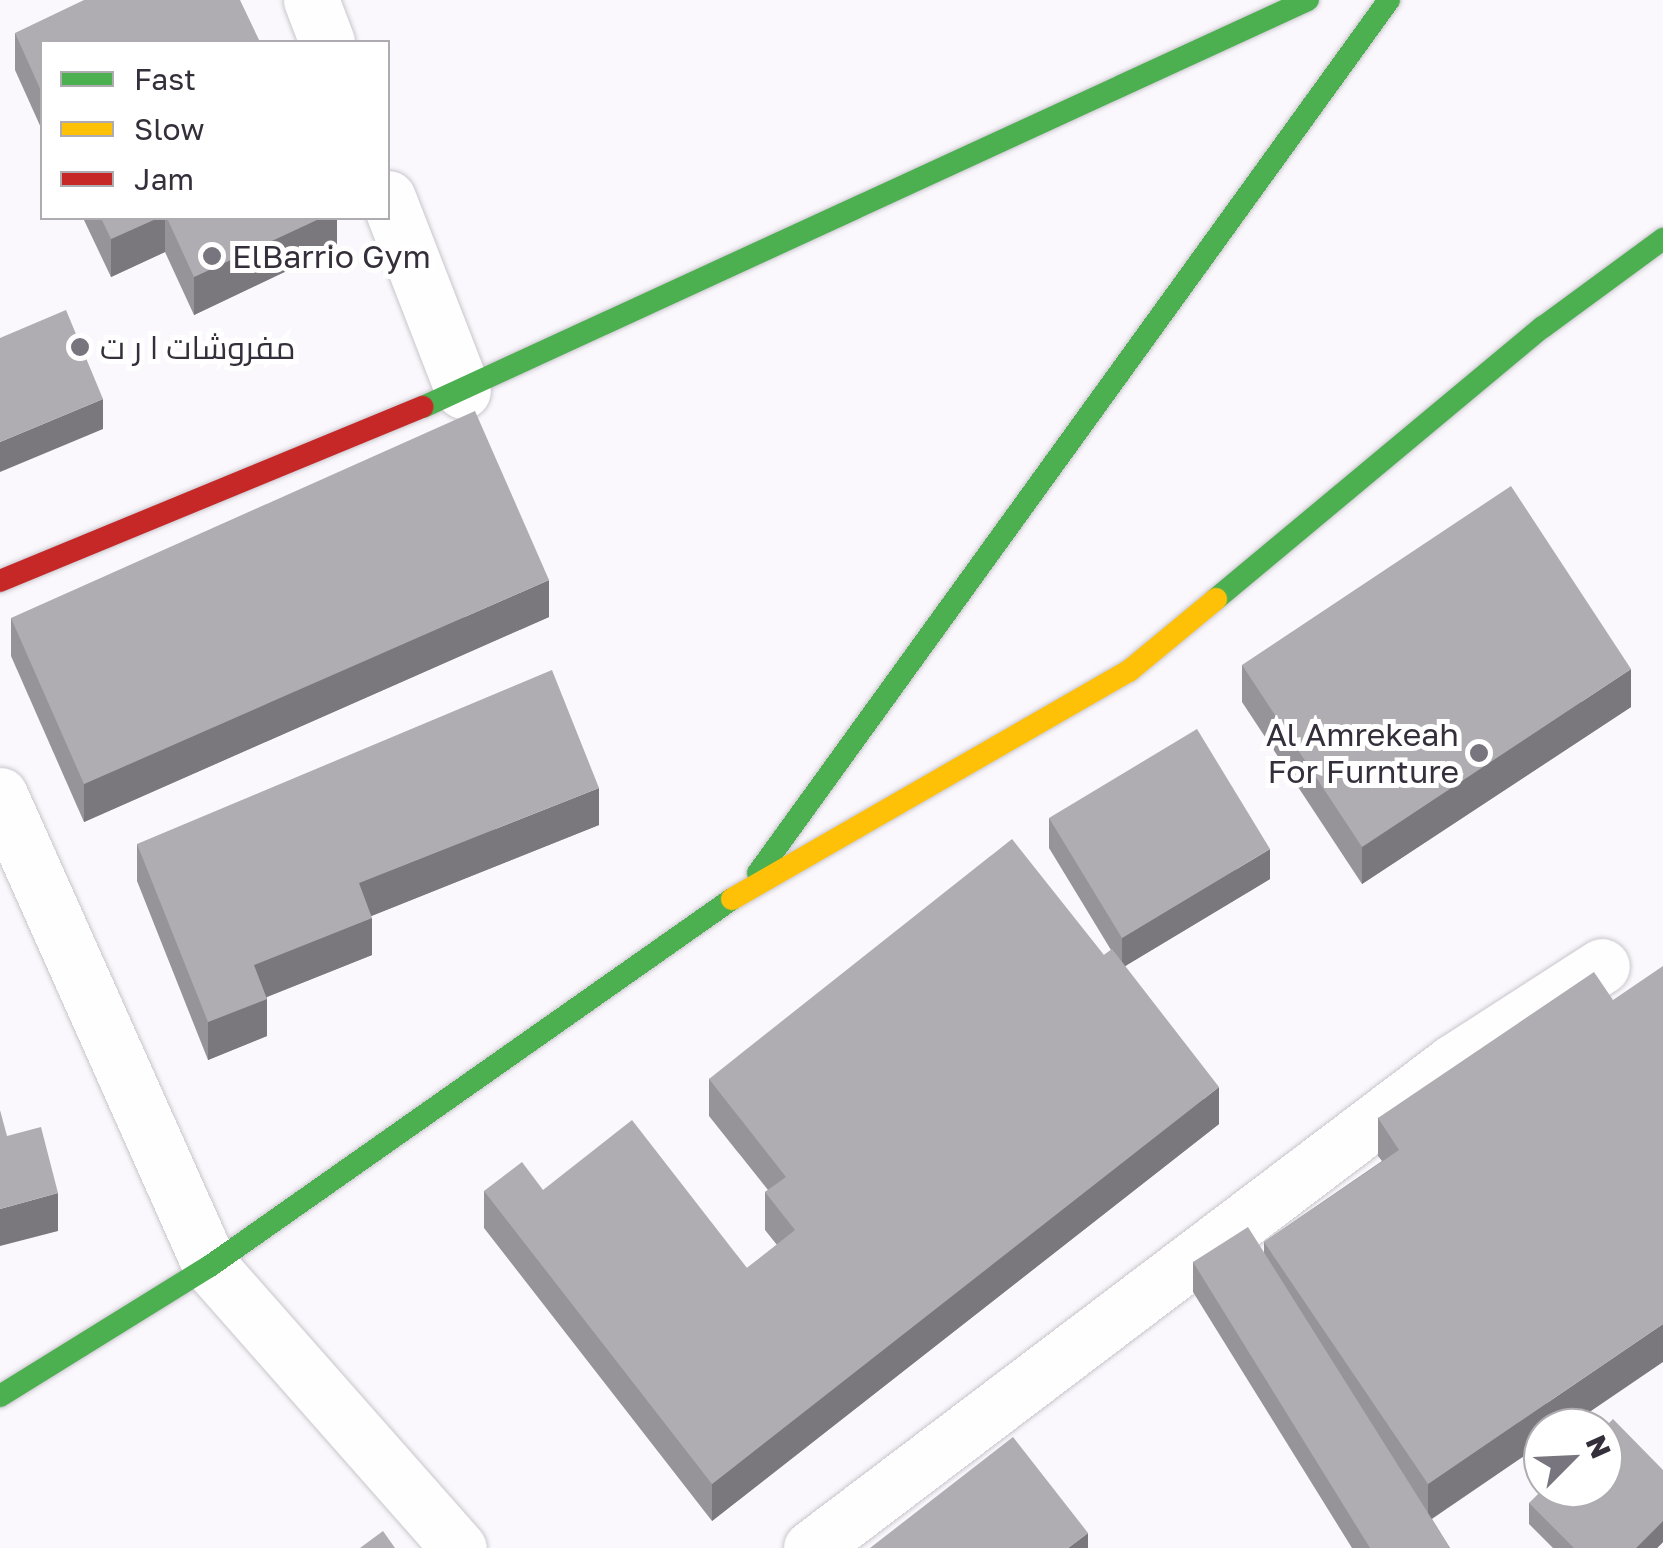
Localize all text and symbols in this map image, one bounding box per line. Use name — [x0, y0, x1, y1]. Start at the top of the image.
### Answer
legend — [40, 40, 390, 220]
text: Fast — [134, 61, 196, 97]
text: Slow — [134, 111, 205, 147]
text: Jam — [134, 161, 194, 197]
place label: ElBarrio Gym — [232, 237, 431, 275]
marker: ElBarrio Gym — [201, 245, 223, 267]
place label: مفروشات ا ر ت — [100, 328, 296, 366]
marker: مفروشات ا ر ت — [69, 336, 91, 358]
place label: Al Amrekeah For Furnture — [1266, 716, 1459, 791]
marker: Al Amrekeah For Furnture — [1468, 742, 1490, 764]
north arrow — [1523, 1408, 1623, 1508]
text: N — [1580, 1430, 1618, 1463]

